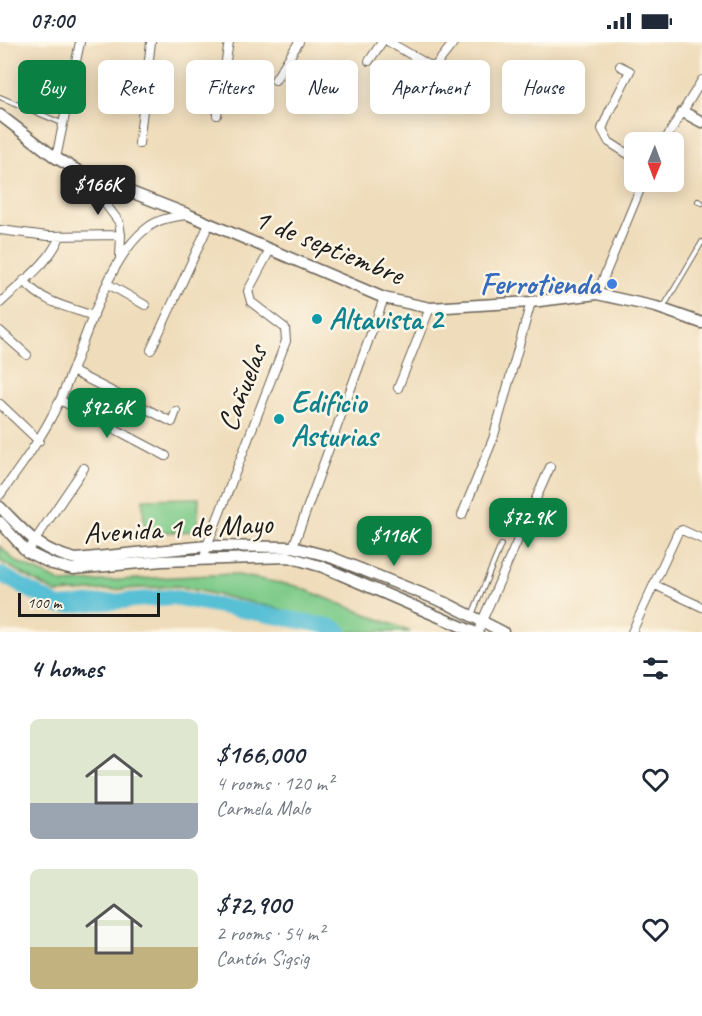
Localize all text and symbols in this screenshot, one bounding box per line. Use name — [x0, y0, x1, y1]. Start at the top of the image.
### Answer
text: 07:00 — [30, 7, 74, 35]
chip: Buy — [18, 60, 86, 114]
chip: Rent — [98, 60, 174, 114]
chip: Filters — [186, 60, 274, 114]
chip: New — [286, 60, 358, 114]
chip: Apartment — [370, 60, 490, 114]
chip: House — [502, 60, 585, 114]
north arrow — [624, 132, 684, 192]
map controls — [624, 132, 684, 192]
pin: $166K — [56, 165, 140, 216]
text: $166K — [75, 172, 122, 197]
street label: 1 de septiembre — [249, 199, 412, 294]
place label: Ferrotienda — [480, 265, 603, 303]
marker: Ferrotienda — [605, 277, 619, 291]
place label: Altavista 2 — [329, 300, 445, 338]
marker: Altavista 2 — [310, 312, 324, 326]
street label: Cañuelas — [208, 337, 277, 436]
place label: Edificio Asturias — [291, 383, 381, 455]
pin: $92.6K — [58, 388, 156, 439]
text: $92.6K — [82, 395, 132, 420]
marker: Edificio Asturias — [272, 412, 286, 426]
pin: $72.9K — [479, 498, 577, 549]
street label: Avenida 1 de Mayo — [83, 504, 275, 552]
text: $72.9K — [503, 505, 553, 530]
pin: $116K — [352, 516, 436, 567]
text: $116K — [371, 523, 417, 548]
scale bar — [18, 590, 160, 618]
text: 100 m — [27, 593, 61, 613]
text: 4 homes — [30, 652, 103, 685]
icon: filters — [639, 652, 672, 685]
text: $166,000 — [216, 738, 304, 771]
icon: home — [78, 743, 150, 815]
icon: heart — [639, 763, 672, 796]
text: 4 rooms · 120 m² — [216, 771, 333, 796]
text: Carmela Malo — [216, 796, 310, 821]
text: $72,900 — [216, 888, 291, 921]
icon: home — [78, 893, 150, 965]
icon: heart — [639, 913, 672, 946]
text: 2 rooms · 54 m² — [216, 921, 324, 946]
text: Cantón Sigsig — [216, 946, 309, 971]

